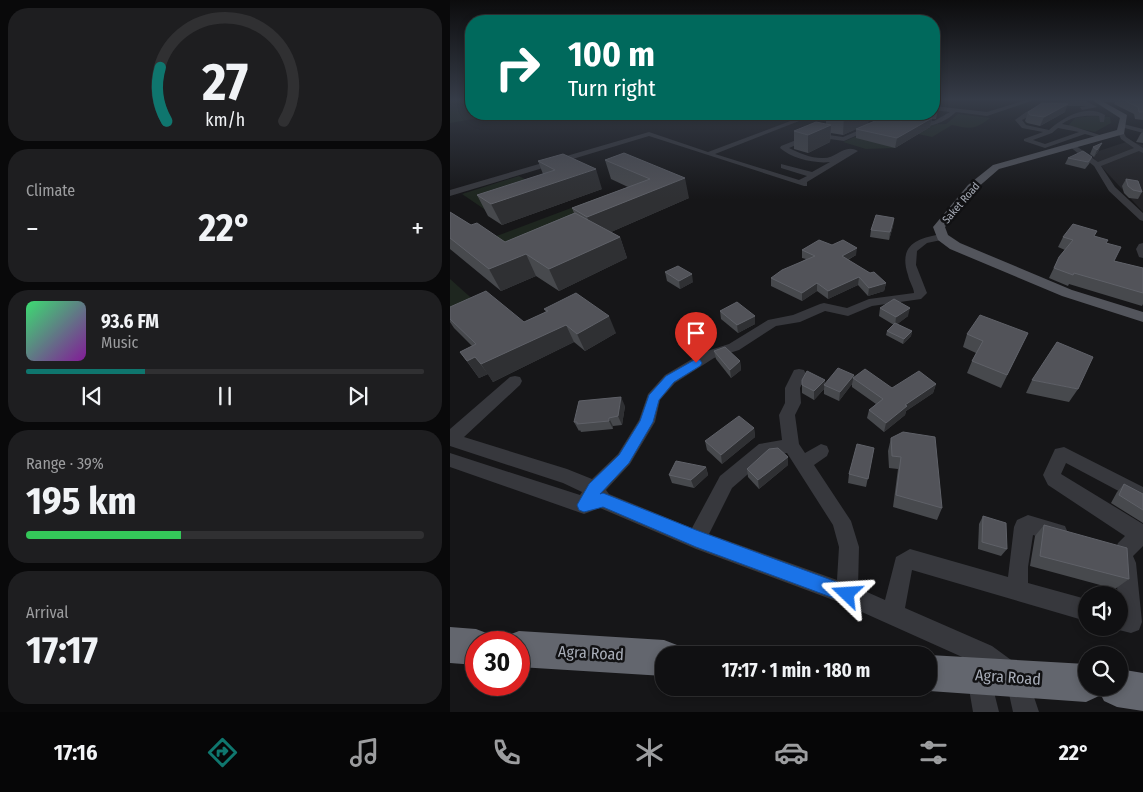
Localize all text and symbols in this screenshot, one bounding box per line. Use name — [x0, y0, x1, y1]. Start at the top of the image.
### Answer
text: 100 m — [568, 33, 655, 75]
icon: right — [485, 35, 550, 100]
text: 27 — [201, 51, 248, 114]
text: Turn right — [568, 75, 656, 102]
text: km/h — [205, 109, 245, 131]
street label: Saket Road — [940, 180, 982, 226]
text: Climate — [26, 181, 75, 200]
text: 22° — [198, 205, 251, 251]
text: − — [26, 212, 39, 245]
text: + — [411, 212, 424, 245]
text: 93.6 FM — [101, 310, 159, 333]
pin — [675, 312, 717, 363]
icon: arrive — [682, 319, 710, 347]
text: Music — [101, 333, 138, 352]
icon: previous — [78, 382, 106, 410]
icon: pause — [211, 382, 239, 410]
icon: next — [344, 382, 372, 410]
text: Range · 39% — [26, 454, 104, 473]
text: 195 km — [26, 478, 137, 524]
position arrow — [820, 567, 872, 619]
map controls — [1078, 586, 1128, 696]
button: sound — [1078, 586, 1128, 636]
text: Arrival — [26, 603, 68, 622]
text: 17:17 — [26, 627, 98, 673]
speed limit sign: 30 — [465, 631, 530, 696]
street label: Agra Road — [558, 642, 624, 664]
button: search — [1078, 646, 1128, 696]
text: 17:17 · 1 min · 180 m — [722, 659, 870, 682]
street label: Agra Road — [975, 665, 1041, 689]
icon: directions — [205, 735, 240, 770]
icon: music — [347, 735, 382, 770]
icon: phone — [489, 735, 524, 770]
icon: climate — [632, 735, 667, 770]
icon: car — [774, 735, 809, 770]
icon: filters — [916, 735, 951, 770]
text: 17:16 — [54, 739, 97, 766]
text: 22° — [1059, 739, 1089, 766]

